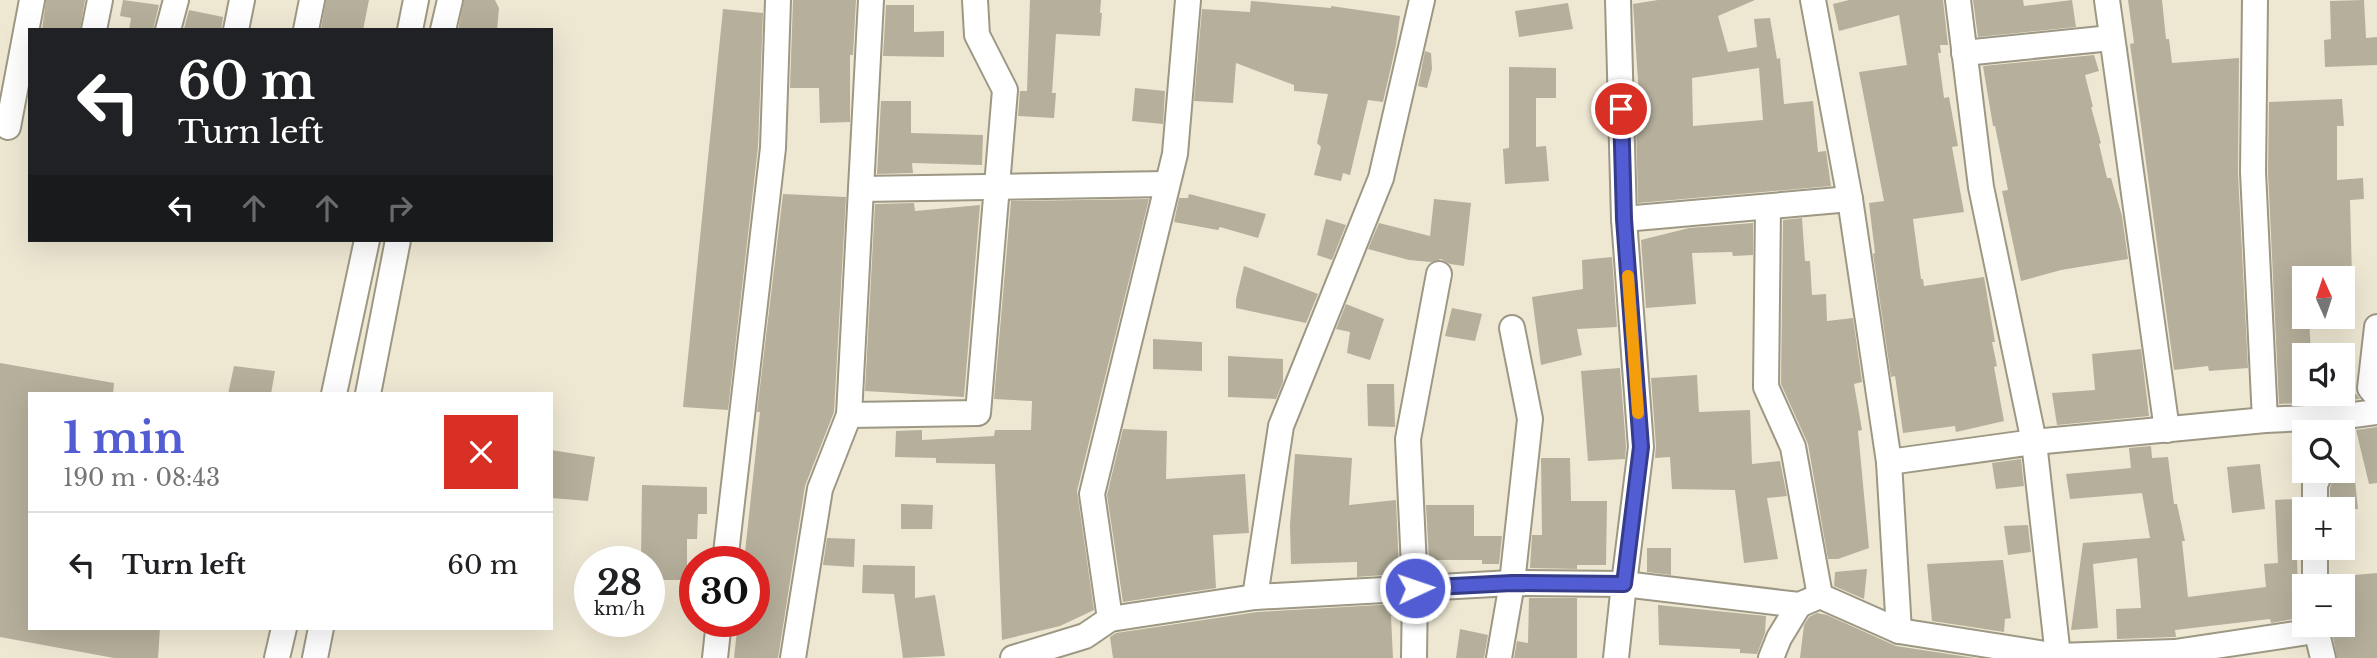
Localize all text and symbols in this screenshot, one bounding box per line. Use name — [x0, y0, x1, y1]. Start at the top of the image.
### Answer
text: 60 m — [178, 51, 315, 112]
icon: left — [63, 56, 154, 147]
pin — [1591, 79, 1651, 139]
icon: arrive — [1602, 90, 1640, 128]
text: Turn left — [178, 112, 324, 152]
icon: left — [162, 189, 200, 227]
icon: ahead — [235, 189, 273, 227]
icon: ahead — [308, 189, 346, 227]
icon: right — [381, 189, 419, 227]
north arrow — [2292, 266, 2356, 329]
map controls — [2292, 266, 2355, 637]
button: sound — [2292, 343, 2355, 406]
text: 1 min — [63, 412, 185, 464]
button: close — [444, 415, 518, 489]
button: search — [2292, 420, 2355, 483]
text: 190 m · 08:43 — [63, 464, 220, 492]
button: + — [2292, 497, 2355, 560]
icon: left — [63, 546, 101, 584]
speed limit sign: 30 — [679, 546, 770, 637]
text: Turn left — [122, 549, 246, 581]
text: 60 m — [447, 549, 518, 581]
position arrow — [1378, 551, 1452, 625]
text: 28 — [597, 561, 642, 604]
button: − — [2292, 574, 2355, 637]
text: km/h — [594, 598, 645, 620]

